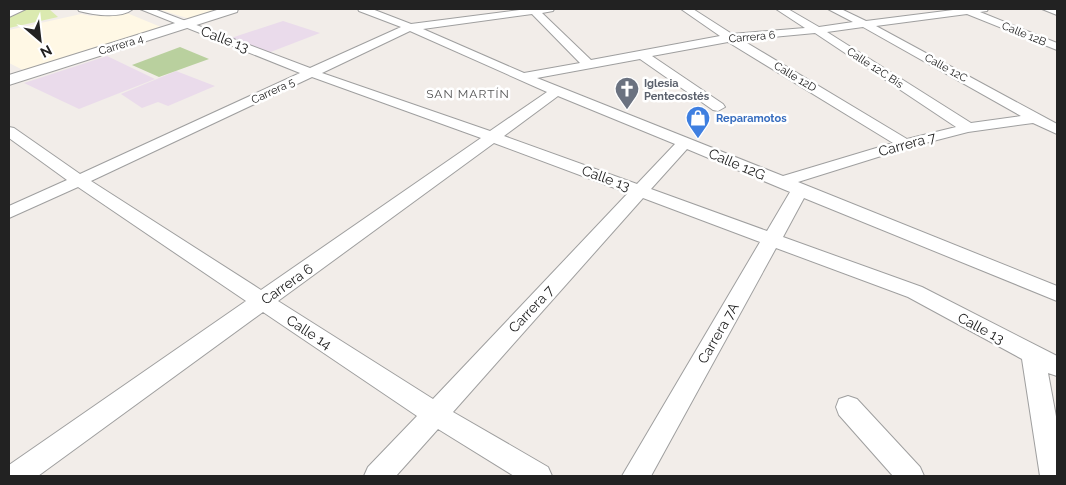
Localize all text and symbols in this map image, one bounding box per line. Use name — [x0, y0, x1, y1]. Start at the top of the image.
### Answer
north arrow — [15, 15, 65, 65]
street label: Calle 12B — [1000, 19, 1048, 49]
street label: Calle 13 — [199, 23, 251, 55]
street label: Carrera 6 — [728, 28, 776, 46]
street label: Carrera 4 — [97, 32, 145, 58]
text: N — [38, 42, 55, 61]
street label: Calle 12C Bis — [844, 45, 906, 91]
street label: Calle 12C — [922, 51, 970, 85]
street label: Calle 12D — [771, 59, 819, 95]
street label: Carrera 5 — [249, 75, 297, 107]
church icon: Iglesia Pentecostés — [614, 76, 640, 110]
place label: Iglesia Pentecostés — [644, 77, 710, 103]
district label: SAN MARTÍN — [426, 87, 510, 101]
shop icon: Reparamotos — [685, 105, 711, 139]
place label: Reparamotos — [716, 112, 787, 125]
street label: Carrera 7 — [877, 129, 938, 159]
street label: Calle 12G — [706, 145, 768, 183]
street label: Calle 13 — [580, 162, 632, 194]
street label: Carrera 6 — [258, 260, 316, 308]
street label: Carrera 7 — [505, 282, 557, 336]
street label: Carrera 7A — [694, 299, 742, 366]
street label: Calle 13 — [955, 309, 1007, 347]
street label: Calle 14 — [284, 312, 335, 353]

